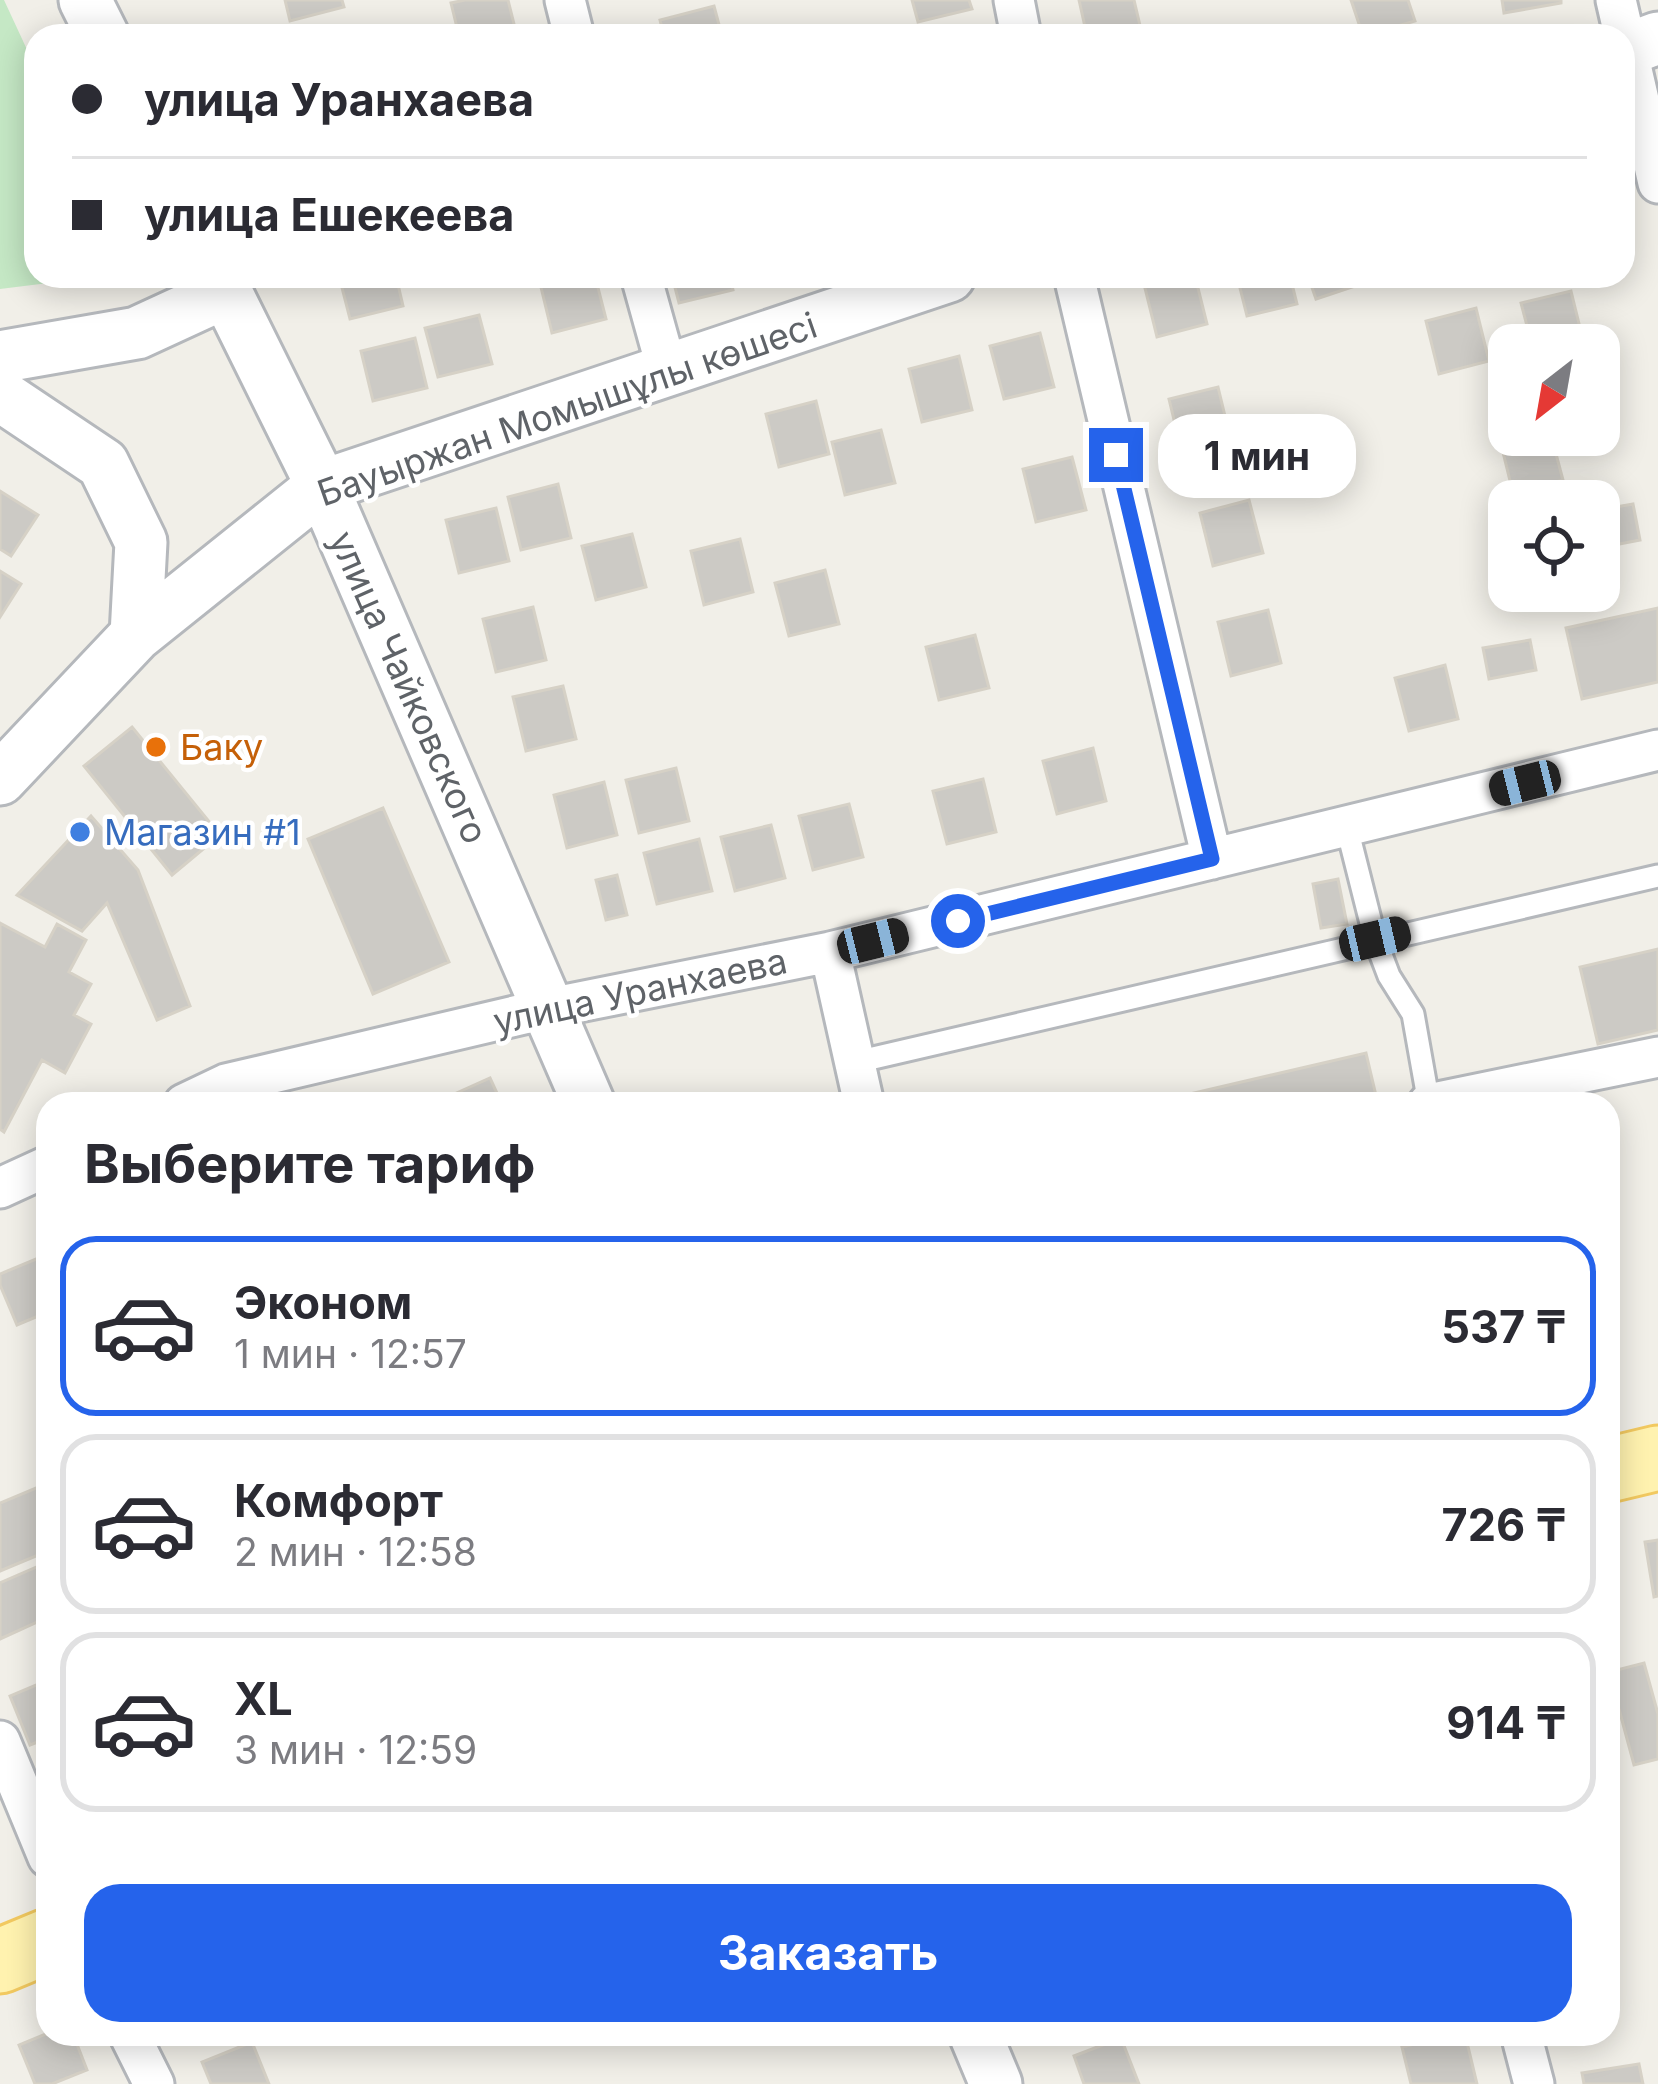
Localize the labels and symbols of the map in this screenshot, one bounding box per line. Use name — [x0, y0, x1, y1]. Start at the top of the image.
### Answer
street label: Бауыржан Момышұлы көшесі — [312, 303, 822, 515]
north arrow — [1488, 324, 1620, 456]
callout: 1 мин — [1158, 413, 1356, 497]
route end — [1089, 428, 1143, 482]
street label: улица Чайковского — [320, 524, 498, 850]
place label: Баку — [180, 725, 263, 769]
marker: Баку — [143, 734, 169, 760]
car — [1486, 757, 1564, 809]
place label: Магазин #1 — [104, 810, 301, 854]
marker: Магазин #1 — [67, 819, 93, 845]
route start — [931, 894, 985, 948]
car — [1336, 913, 1414, 965]
car — [834, 915, 912, 967]
street label: улица Уранхаева — [489, 938, 791, 1044]

